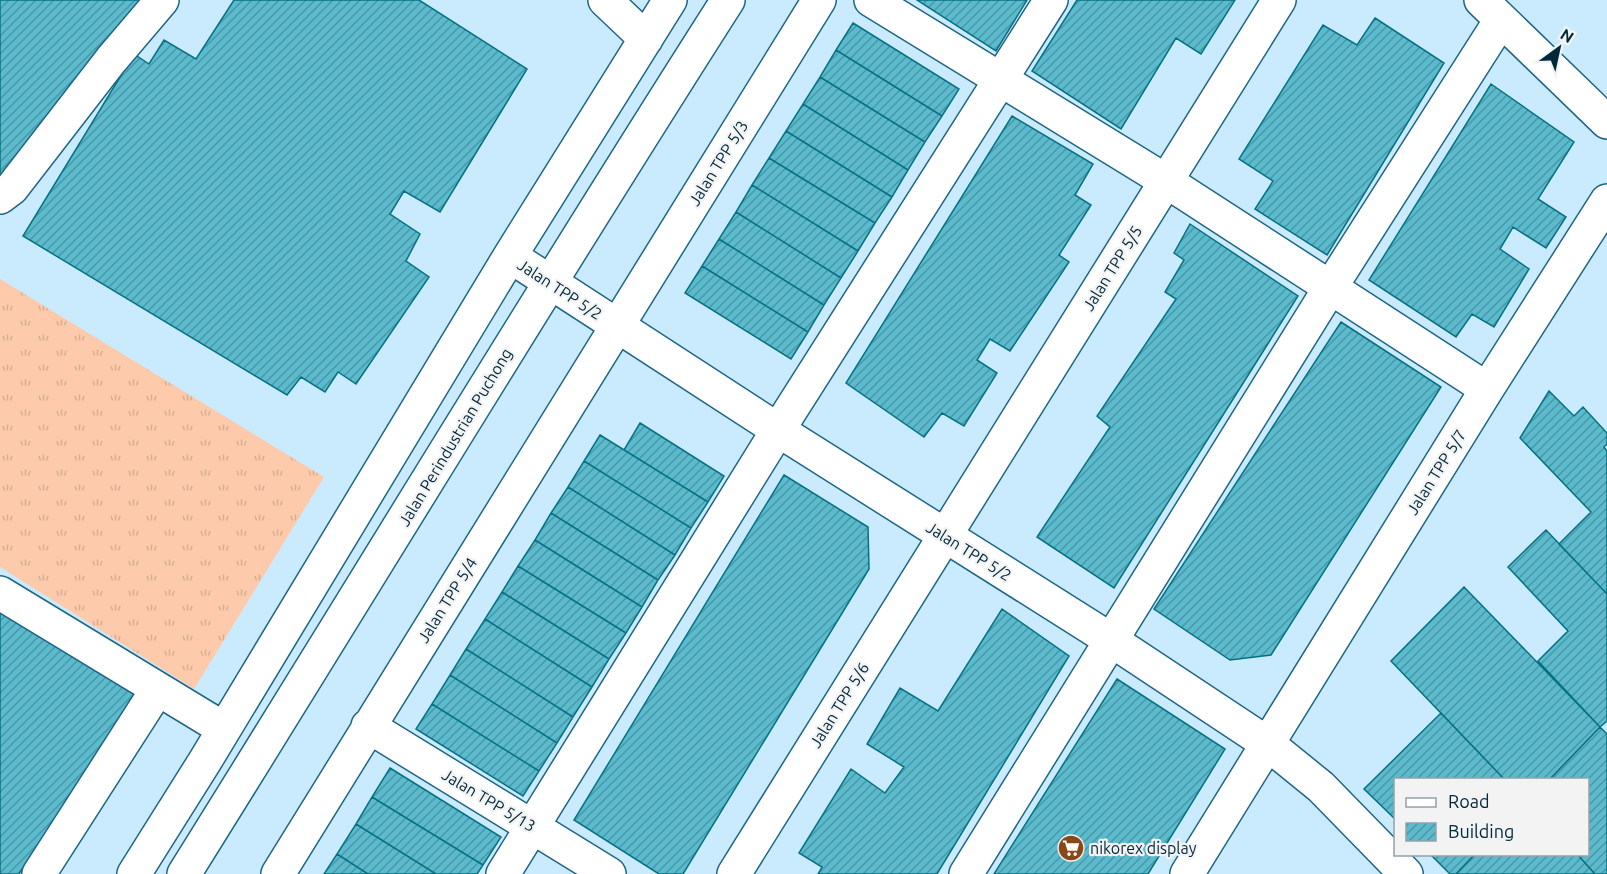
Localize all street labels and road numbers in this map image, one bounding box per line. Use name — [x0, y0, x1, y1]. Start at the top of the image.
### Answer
street label: Jalan TPP 5/3 — [685, 117, 751, 209]
street label: Jalan TPP 5/5 — [1079, 222, 1145, 314]
street label: Jalan TPP 5/2 — [514, 255, 606, 323]
street label: Jalan Perindustrian Puchong — [395, 345, 515, 529]
street label: Jalan TPP 5/7 — [1403, 426, 1469, 518]
street label: Jalan TPP 5/2 — [923, 518, 1015, 584]
street label: Jalan TPP 5/4 — [414, 554, 480, 646]
street label: Jalan TPP 5/6 — [806, 659, 872, 751]
street label: Jalan TPP 5/13 — [439, 765, 539, 835]

